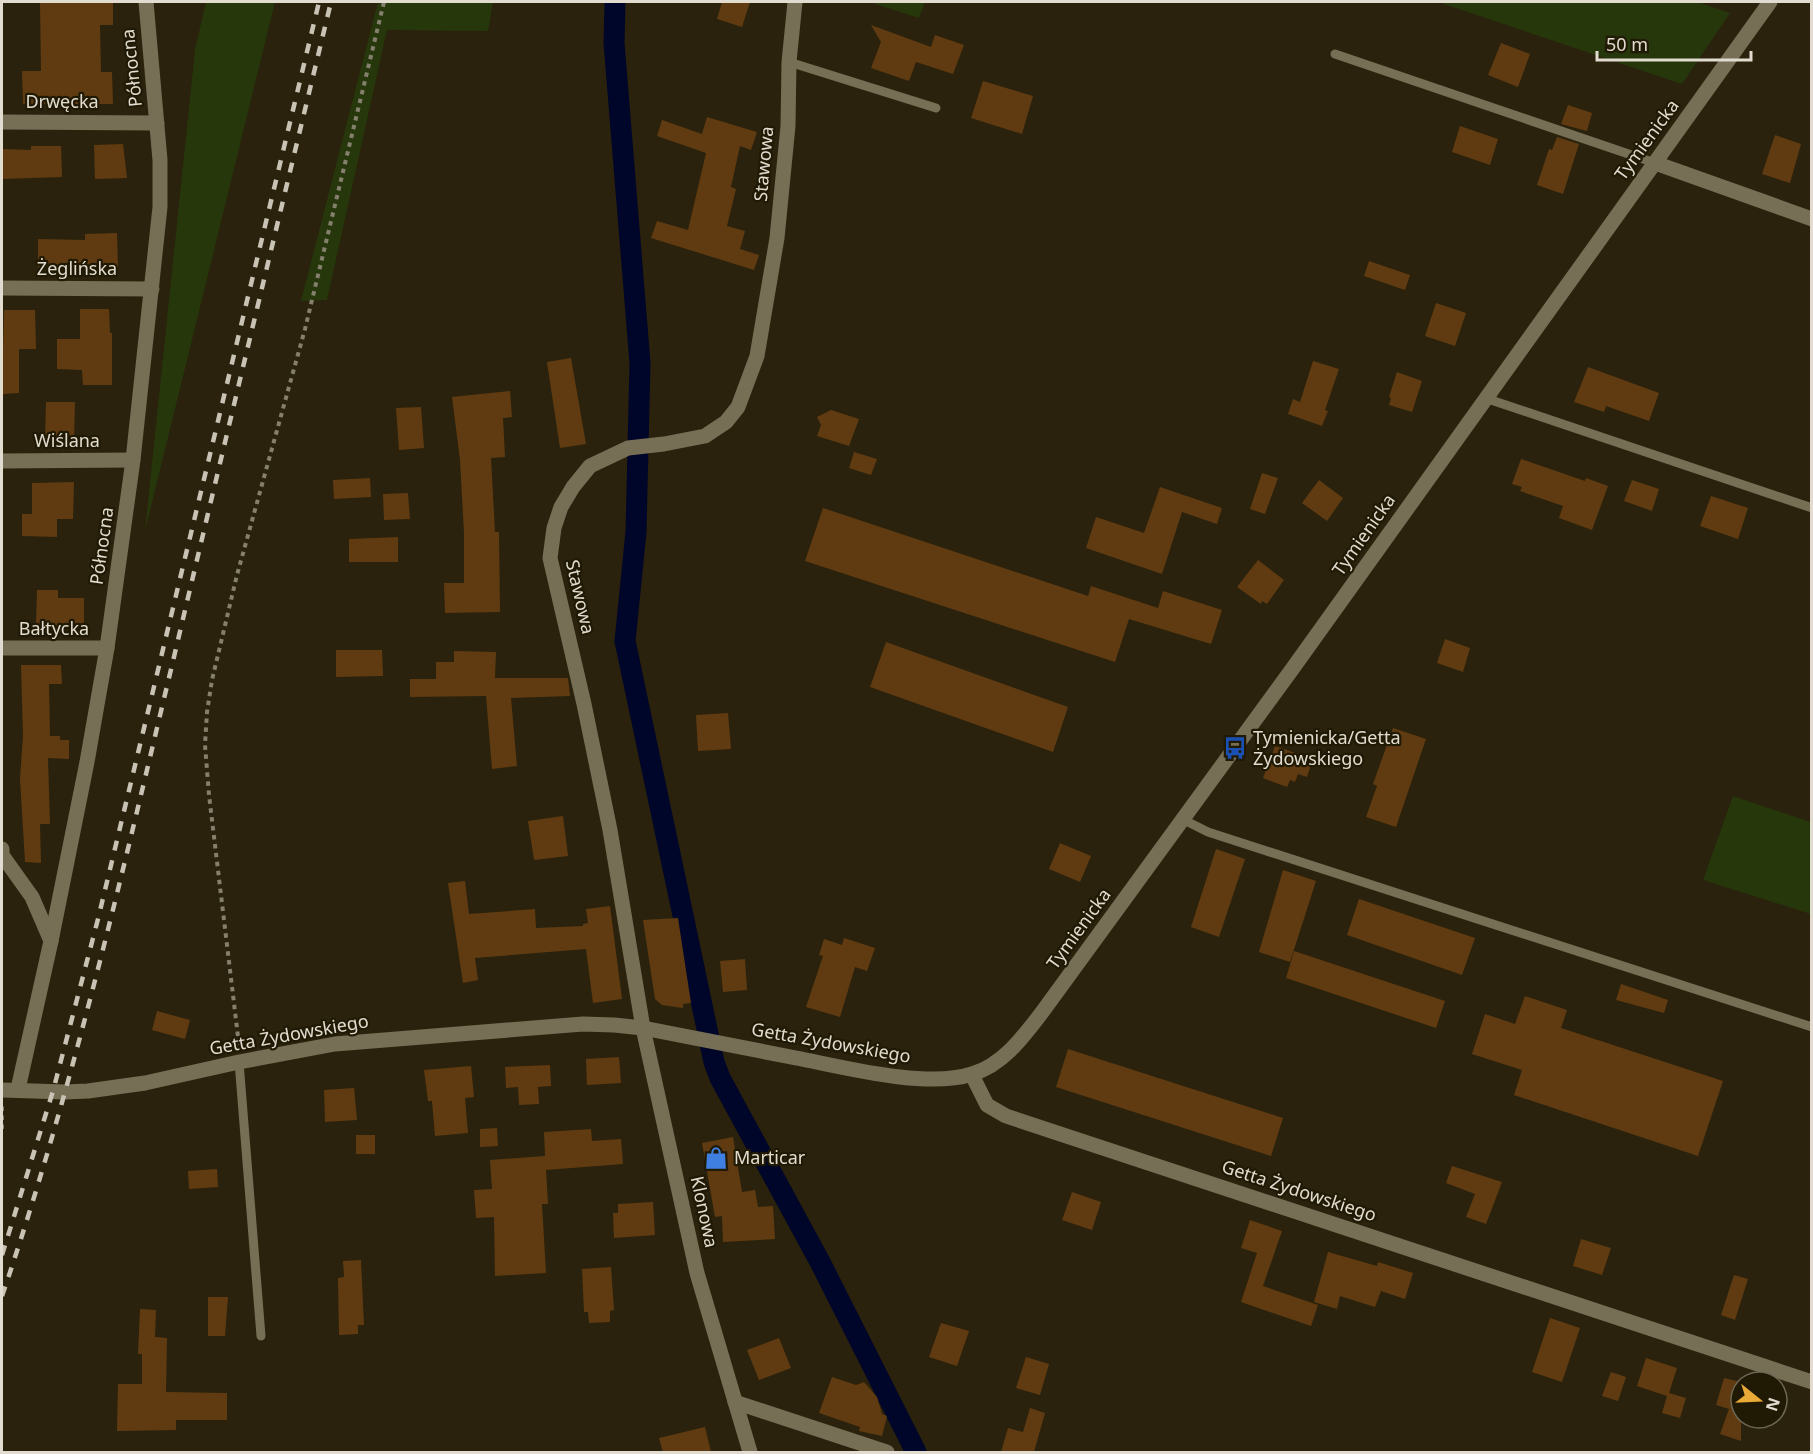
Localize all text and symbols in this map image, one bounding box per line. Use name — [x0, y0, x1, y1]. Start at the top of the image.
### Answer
scale bar — [1597, 24, 1752, 62]
street label: Północna — [115, 28, 147, 108]
text: 50 m — [1606, 32, 1648, 56]
street label: Drwęcka — [25, 89, 99, 113]
street label: Tymienicka — [1609, 94, 1684, 185]
street label: Stawowa — [748, 125, 778, 203]
street label: Żeglińska — [37, 256, 117, 280]
street label: Wiślana — [34, 428, 100, 452]
street label: Tymienicka — [1326, 489, 1400, 580]
street label: Północna — [84, 505, 118, 586]
street label: Stawowa — [561, 557, 601, 636]
street label: Bałtycka — [19, 616, 89, 640]
place label: Tymienicka/Getta Żydowskiego — [1253, 725, 1401, 770]
bus stop icon: Tymienicka/Getta Żydowskiego — [1222, 735, 1248, 761]
street label: Tymienicka — [1041, 883, 1116, 974]
street label: Getta Żydowskiego — [207, 1008, 370, 1060]
street label: Getta Żydowskiego — [750, 1016, 913, 1068]
shop icon: Marticar — [703, 1145, 729, 1171]
place label: Marticar — [734, 1145, 806, 1169]
street label: Getta Żydowskiego — [1219, 1154, 1380, 1226]
street label: Klonowa — [686, 1174, 724, 1250]
north arrow — [1729, 1370, 1789, 1430]
text: N — [1761, 1395, 1786, 1414]

